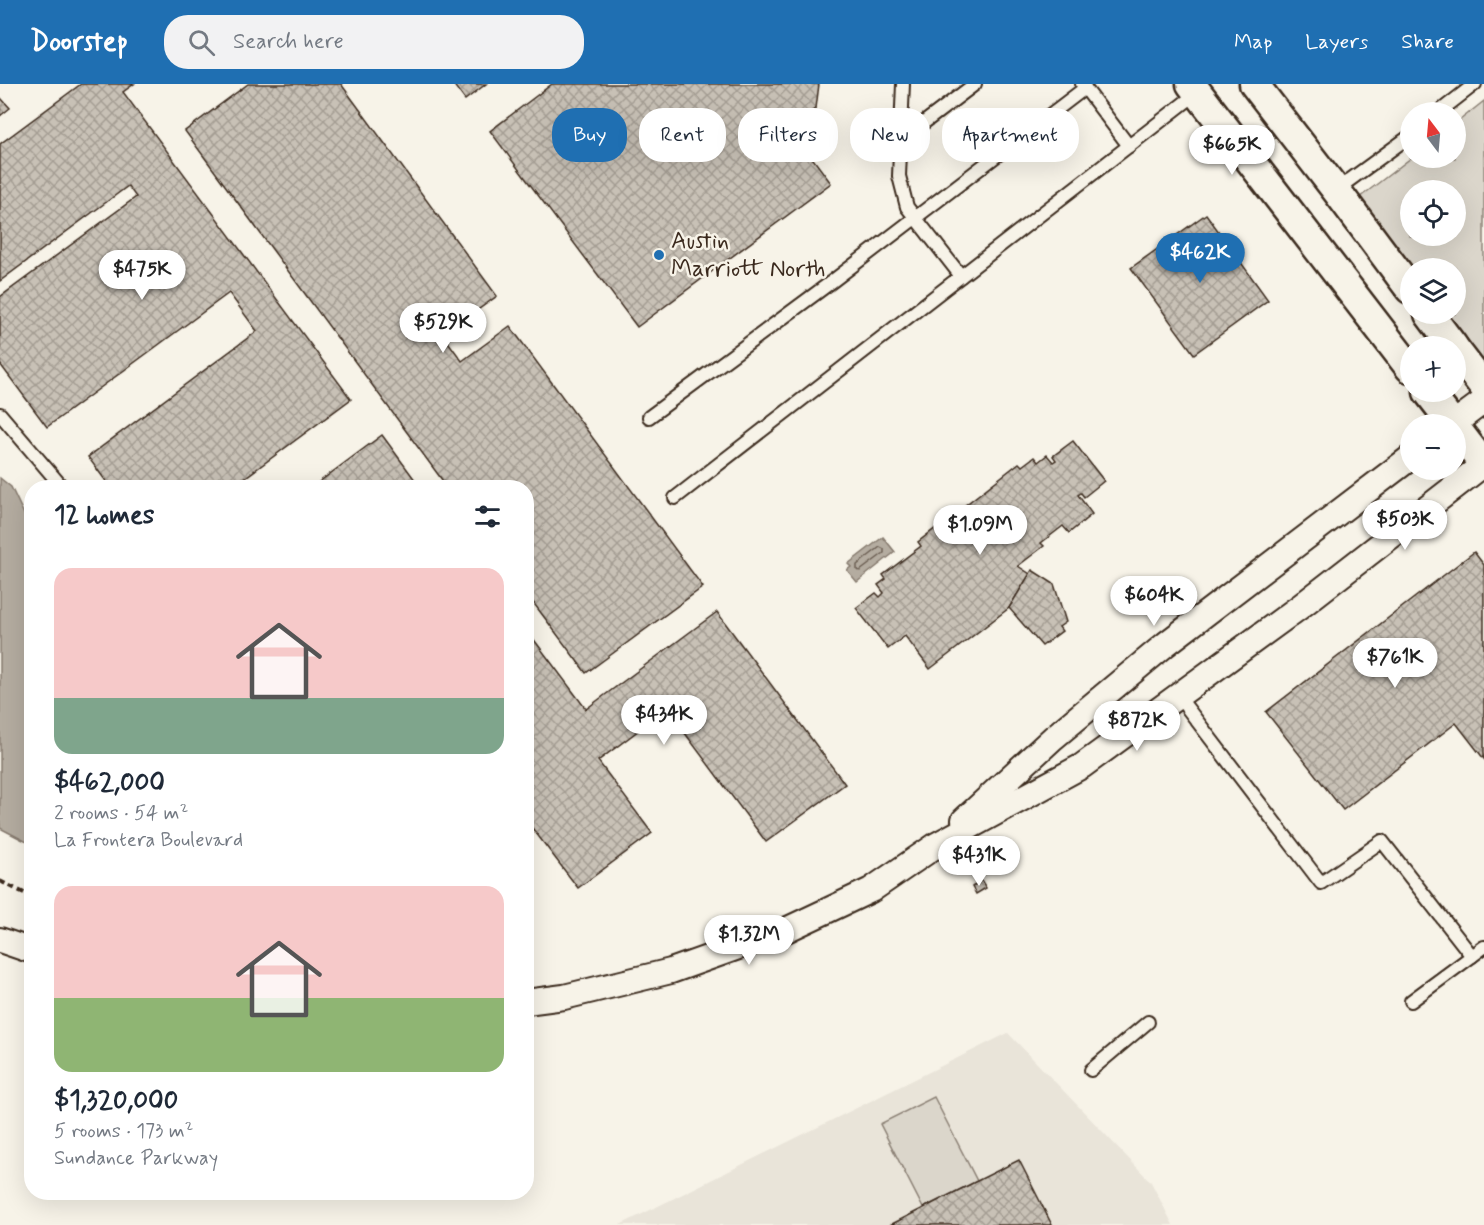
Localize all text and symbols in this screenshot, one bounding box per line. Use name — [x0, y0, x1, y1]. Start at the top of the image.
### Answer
search box — [164, 15, 584, 69]
text: Doorstep — [30, 24, 128, 61]
icon: search — [185, 26, 218, 59]
text: Search here — [233, 28, 344, 56]
text: Map — [1234, 28, 1272, 56]
text: Layers — [1305, 28, 1368, 56]
text: Share — [1401, 28, 1454, 56]
north arrow — [1400, 102, 1466, 168]
map controls — [1400, 102, 1466, 480]
chip: Buy — [552, 108, 627, 162]
chip: Rent — [639, 108, 726, 162]
chip: Filters — [738, 108, 838, 162]
chip: New — [850, 108, 930, 162]
chip: Apartment — [942, 108, 1079, 162]
pin: $665K — [1190, 125, 1274, 176]
text: $665K — [1203, 131, 1261, 158]
button: locate — [1400, 180, 1466, 246]
place label: Austin Marriott North — [671, 226, 826, 285]
pin: $462K — [1158, 233, 1242, 284]
text: $462K — [1170, 239, 1230, 266]
marker: Austin Marriott North — [652, 248, 666, 262]
pin: $475K — [100, 250, 184, 301]
text: $475K — [113, 256, 171, 283]
button: layers — [1400, 258, 1466, 324]
pin: $529K — [401, 303, 485, 354]
text: $529K — [414, 309, 472, 336]
button: + — [1400, 336, 1466, 402]
button: − — [1400, 414, 1466, 480]
text: 12 homes — [54, 499, 154, 533]
icon: filters — [471, 500, 504, 533]
pin: $503K — [1363, 500, 1447, 551]
pin: $1.09M — [931, 505, 1029, 556]
text: $503K — [1376, 506, 1434, 533]
text: $1.09M — [947, 511, 1013, 538]
pin: $604K — [1112, 576, 1196, 627]
text: $604K — [1124, 582, 1184, 609]
icon: home — [225, 607, 333, 715]
pin: $761K — [1353, 638, 1437, 689]
text: $761K — [1367, 644, 1423, 671]
pin: $434K — [622, 695, 706, 746]
text: $434K — [635, 701, 693, 728]
pin: $872K — [1095, 701, 1179, 752]
text: $872K — [1107, 707, 1167, 734]
text: $462,000 — [54, 766, 165, 800]
text: 2 rooms · 54 m² — [54, 800, 188, 827]
text: La Frontera Boulevard — [54, 827, 243, 854]
pin: $431K — [937, 836, 1021, 887]
text: $431K — [952, 842, 1006, 869]
pin: $1.32M — [700, 915, 798, 966]
text: $1.32M — [718, 921, 780, 948]
icon: home — [225, 925, 333, 1033]
text: $1,320,000 — [54, 1084, 178, 1118]
text: 5 rooms · 173 m² — [54, 1118, 193, 1145]
text: Sundance Parkway — [54, 1145, 218, 1172]

